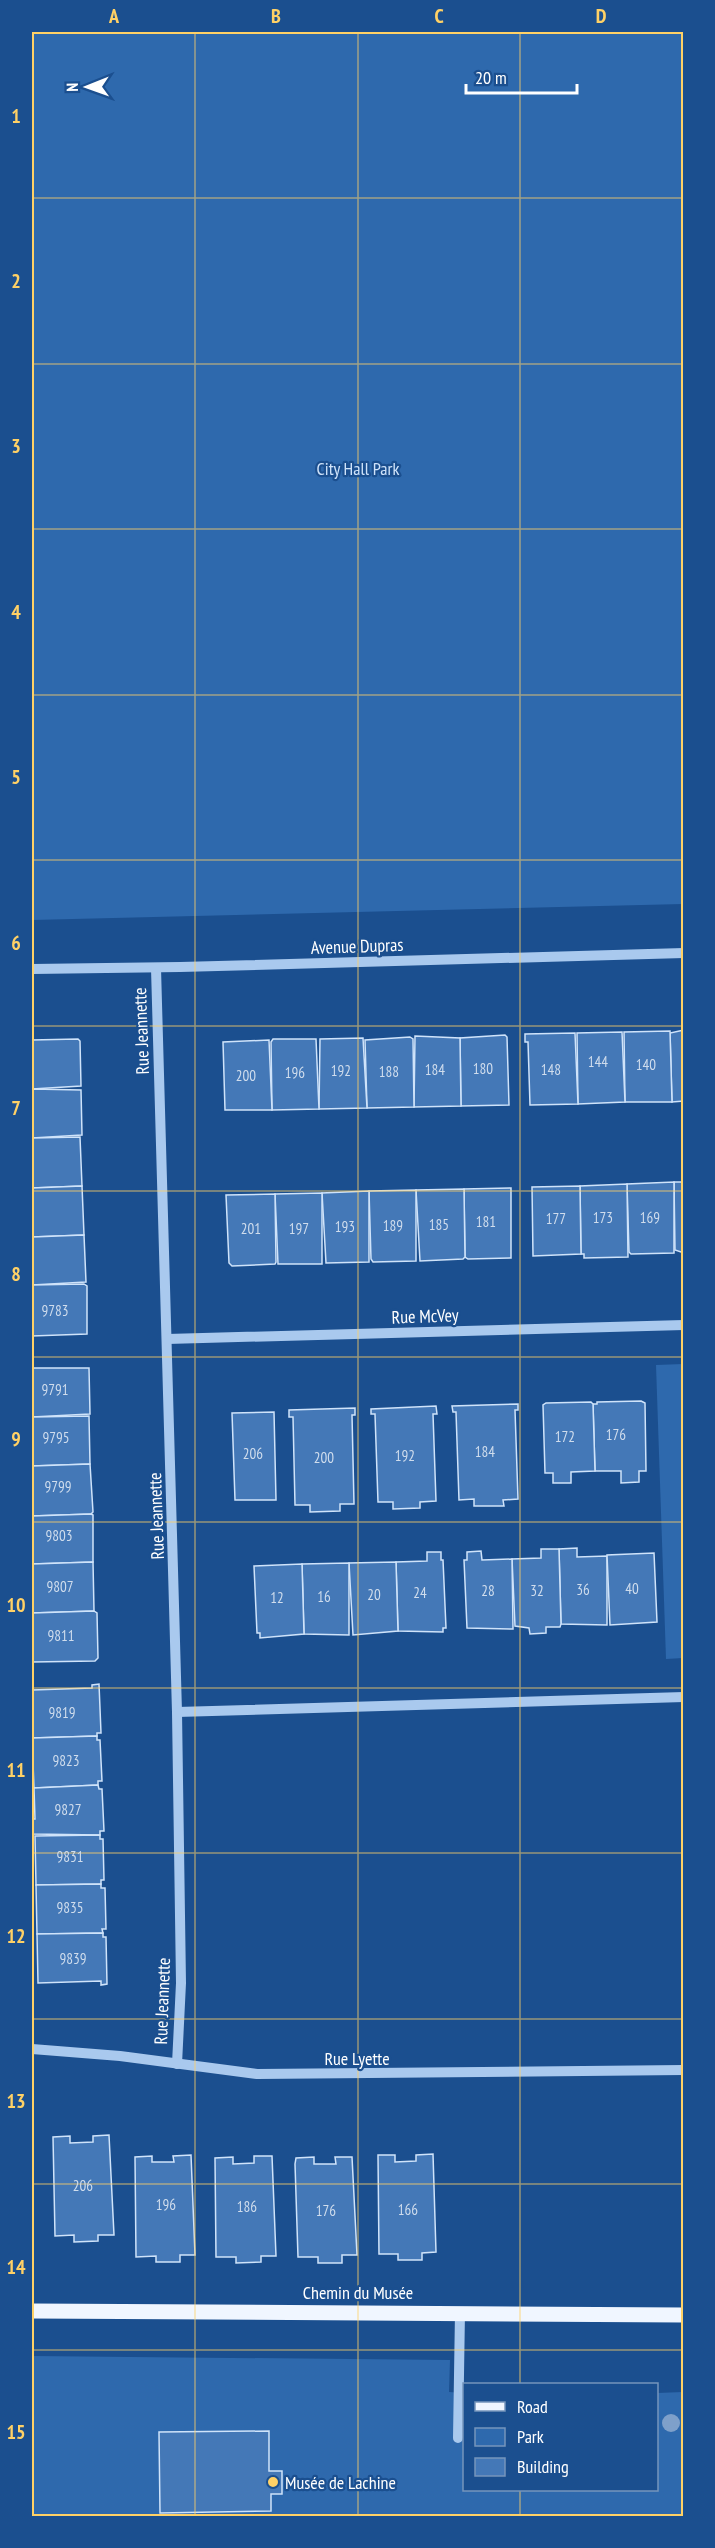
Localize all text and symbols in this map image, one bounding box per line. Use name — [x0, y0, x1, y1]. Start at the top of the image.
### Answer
text: A — [108, 3, 120, 29]
text: B — [271, 3, 281, 29]
text: C — [434, 3, 444, 29]
text: D — [596, 3, 607, 29]
north arrow — [57, 57, 117, 117]
scale bar — [466, 57, 577, 95]
text: 20 m — [475, 66, 507, 89]
text: N — [62, 83, 82, 92]
text: 1 — [11, 103, 21, 129]
text: 2 — [11, 268, 21, 294]
text: 3 — [11, 433, 21, 459]
park label: City Hall Park — [317, 457, 399, 480]
text: 4 — [11, 599, 21, 625]
text: 5 — [11, 764, 21, 790]
text: 6 — [11, 930, 21, 956]
street label: Avenue Dupras — [310, 933, 404, 959]
street label: Rue Jeannette — [128, 987, 154, 1075]
house number: 144 — [588, 1052, 608, 1071]
house number: 140 — [636, 1055, 656, 1074]
house number: 180 — [473, 1059, 493, 1078]
house number: 184 — [425, 1060, 445, 1079]
house number: 148 — [541, 1060, 561, 1079]
house number: 192 — [331, 1061, 351, 1080]
house number: 188 — [379, 1062, 399, 1081]
house number: 196 — [285, 1063, 305, 1082]
house number: 200 — [236, 1066, 256, 1085]
text: 7 — [11, 1095, 21, 1121]
house number: 173 — [593, 1208, 613, 1227]
house number: 169 — [640, 1208, 660, 1227]
house number: 177 — [546, 1209, 566, 1228]
house number: 181 — [476, 1212, 496, 1231]
house number: 185 — [429, 1215, 449, 1234]
house number: 189 — [383, 1216, 403, 1235]
house number: 193 — [335, 1217, 355, 1236]
house number: 201 — [241, 1219, 261, 1238]
house number: 197 — [289, 1219, 309, 1238]
text: 8 — [11, 1261, 21, 1287]
house number: 9783 — [41, 1301, 69, 1320]
street label: Rue McVey — [391, 1303, 459, 1329]
house number: 9791 — [41, 1380, 69, 1399]
house number: 176 — [606, 1425, 626, 1444]
text: 9 — [11, 1426, 21, 1452]
house number: 172 — [555, 1427, 575, 1446]
house number: 9795 — [42, 1428, 70, 1447]
house number: 184 — [475, 1442, 495, 1461]
house number: 206 — [243, 1444, 263, 1463]
house number: 192 — [395, 1446, 415, 1465]
house number: 200 — [314, 1448, 334, 1467]
street label: Rue Jeannette — [143, 1472, 169, 1560]
house number: 9799 — [44, 1477, 72, 1496]
house number: 9803 — [45, 1526, 73, 1545]
house number: 9807 — [46, 1577, 74, 1596]
house number: 40 — [625, 1579, 639, 1598]
house number: 36 — [576, 1580, 590, 1599]
house number: 28 — [481, 1581, 495, 1600]
house number: 32 — [530, 1581, 544, 1600]
house number: 24 — [413, 1583, 427, 1602]
house number: 20 — [367, 1585, 381, 1604]
house number: 16 — [317, 1587, 331, 1606]
house number: 12 — [270, 1588, 284, 1607]
text: 10 — [6, 1592, 26, 1618]
house number: 9811 — [47, 1626, 75, 1645]
house number: 9819 — [48, 1703, 76, 1722]
house number: 9823 — [52, 1751, 80, 1770]
text: 11 — [6, 1757, 26, 1783]
house number: 9827 — [54, 1800, 82, 1819]
house number: 9831 — [56, 1847, 84, 1866]
house number: 9835 — [56, 1898, 84, 1917]
text: 12 — [6, 1923, 26, 1949]
house number: 9839 — [59, 1949, 87, 1968]
street label: Rue Jeannette — [149, 1957, 175, 2045]
street label: Rue Lyette — [324, 2047, 390, 2070]
text: 13 — [6, 2088, 26, 2114]
house number: 206 — [73, 2176, 93, 2195]
house number: 196 — [156, 2195, 176, 2214]
house number: 186 — [237, 2197, 257, 2216]
house number: 166 — [398, 2200, 418, 2219]
house number: 176 — [316, 2201, 336, 2220]
text: 14 — [6, 2254, 26, 2280]
street label: Chemin du Musée — [303, 2281, 413, 2304]
legend — [463, 2383, 658, 2491]
text: Road — [517, 2395, 548, 2418]
text: 15 — [6, 2419, 26, 2445]
text: Park — [517, 2425, 544, 2448]
text: Building — [517, 2455, 569, 2478]
place label: Musée de Lachine — [285, 2471, 396, 2494]
marker: Musée de Lachine — [266, 2475, 280, 2489]

